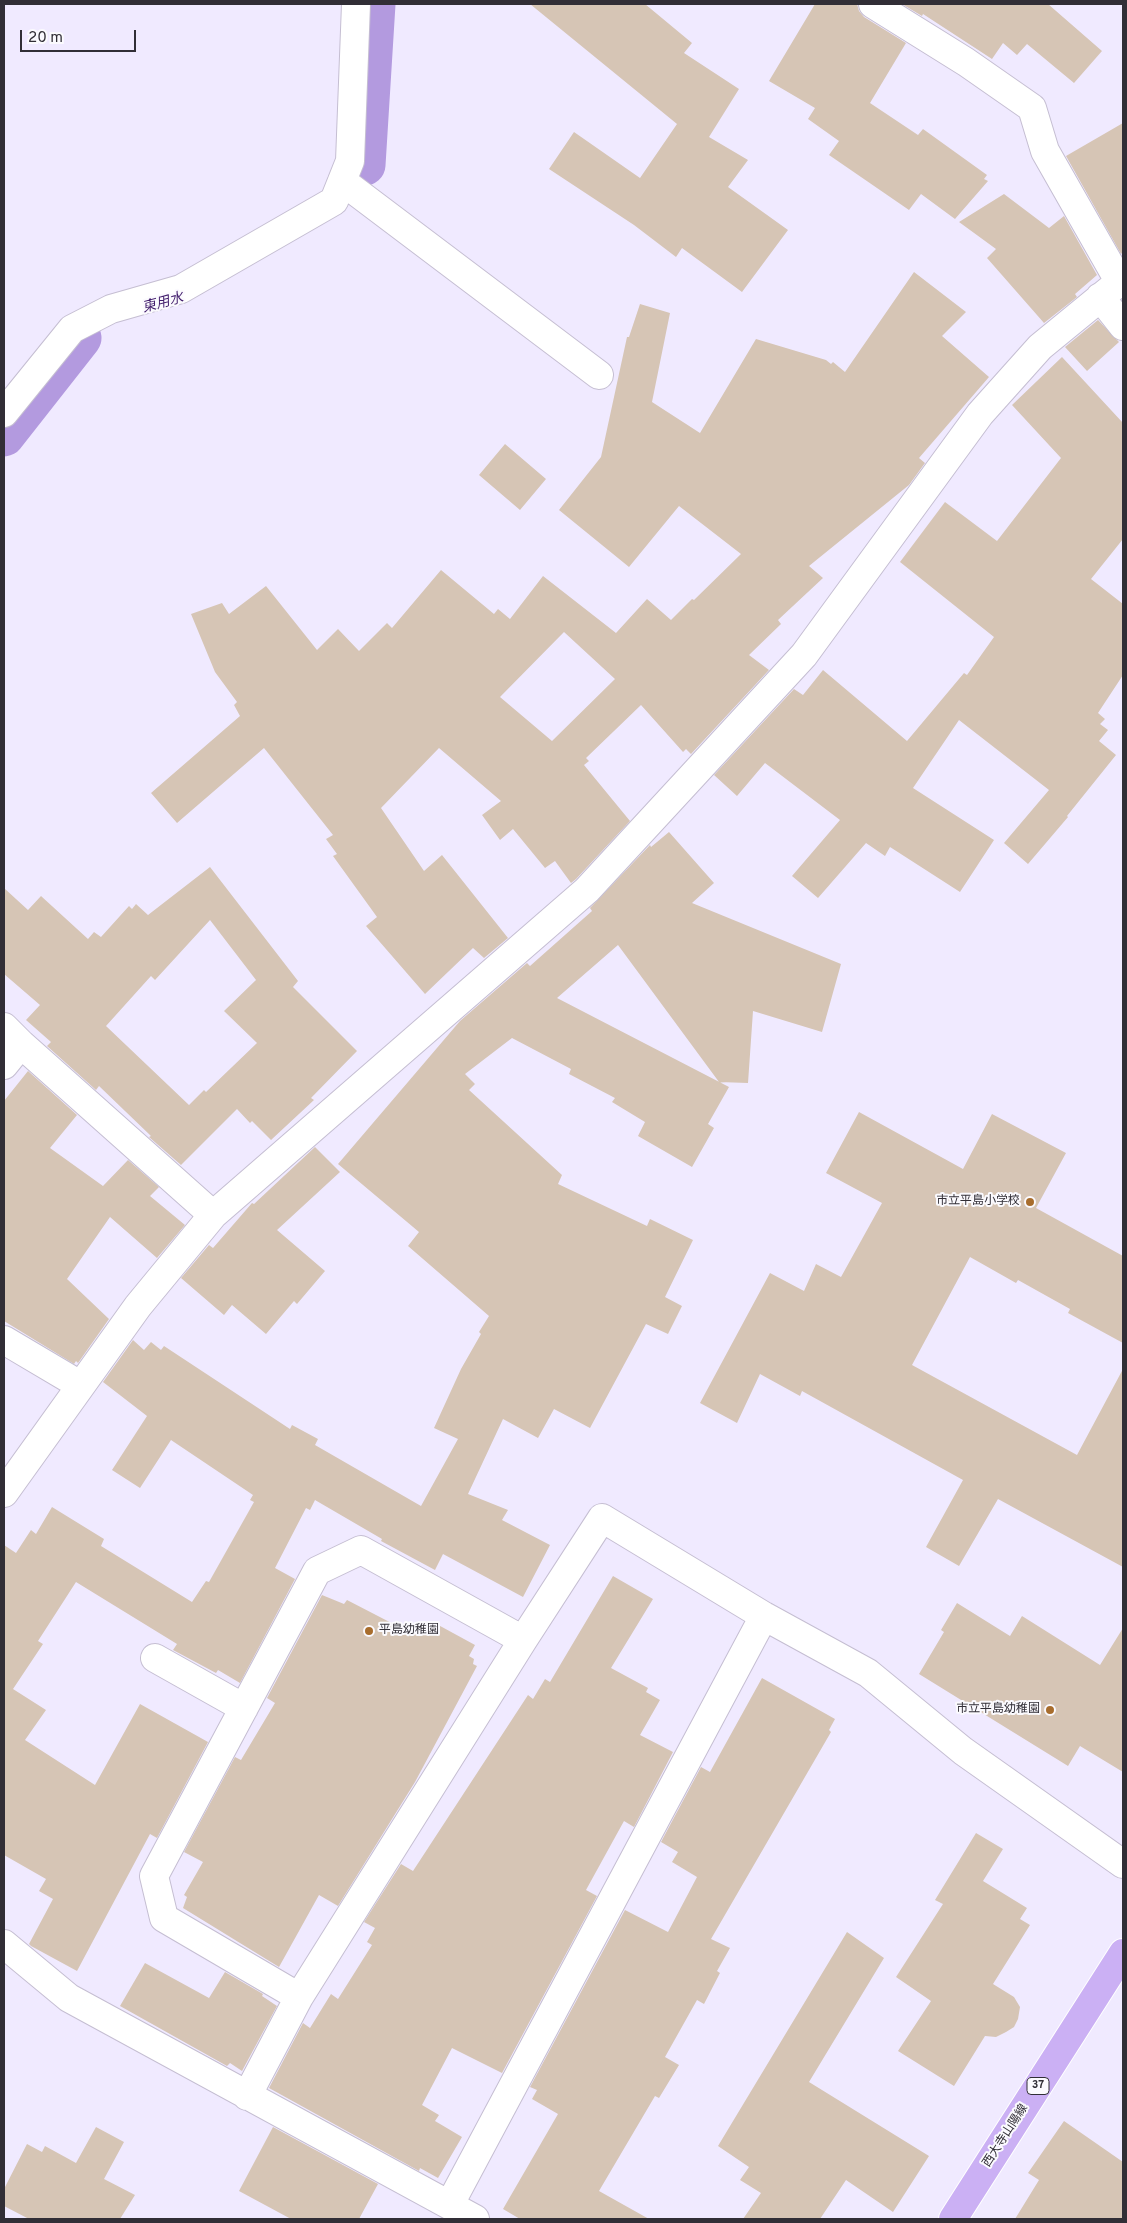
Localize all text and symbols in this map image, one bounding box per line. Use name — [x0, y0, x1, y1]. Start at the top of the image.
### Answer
scale bar — [22, 20, 139, 52]
text: 20 m — [28, 29, 63, 48]
water label: 東用水 — [141, 290, 185, 318]
place label: 市立平島小学校 — [936, 1195, 1020, 1209]
marker: 市立平島小学校 — [1024, 1196, 1036, 1208]
place label: 平島幼稚園 — [379, 1624, 439, 1638]
marker: 平島幼稚園 — [363, 1625, 375, 1637]
place label: 市立平島幼稚園 — [956, 1703, 1040, 1717]
marker: 市立平島幼稚園 — [1044, 1704, 1056, 1716]
road number: 37 — [1027, 2078, 1049, 2094]
street label: 西大寺山陽線 — [980, 2102, 1032, 2170]

